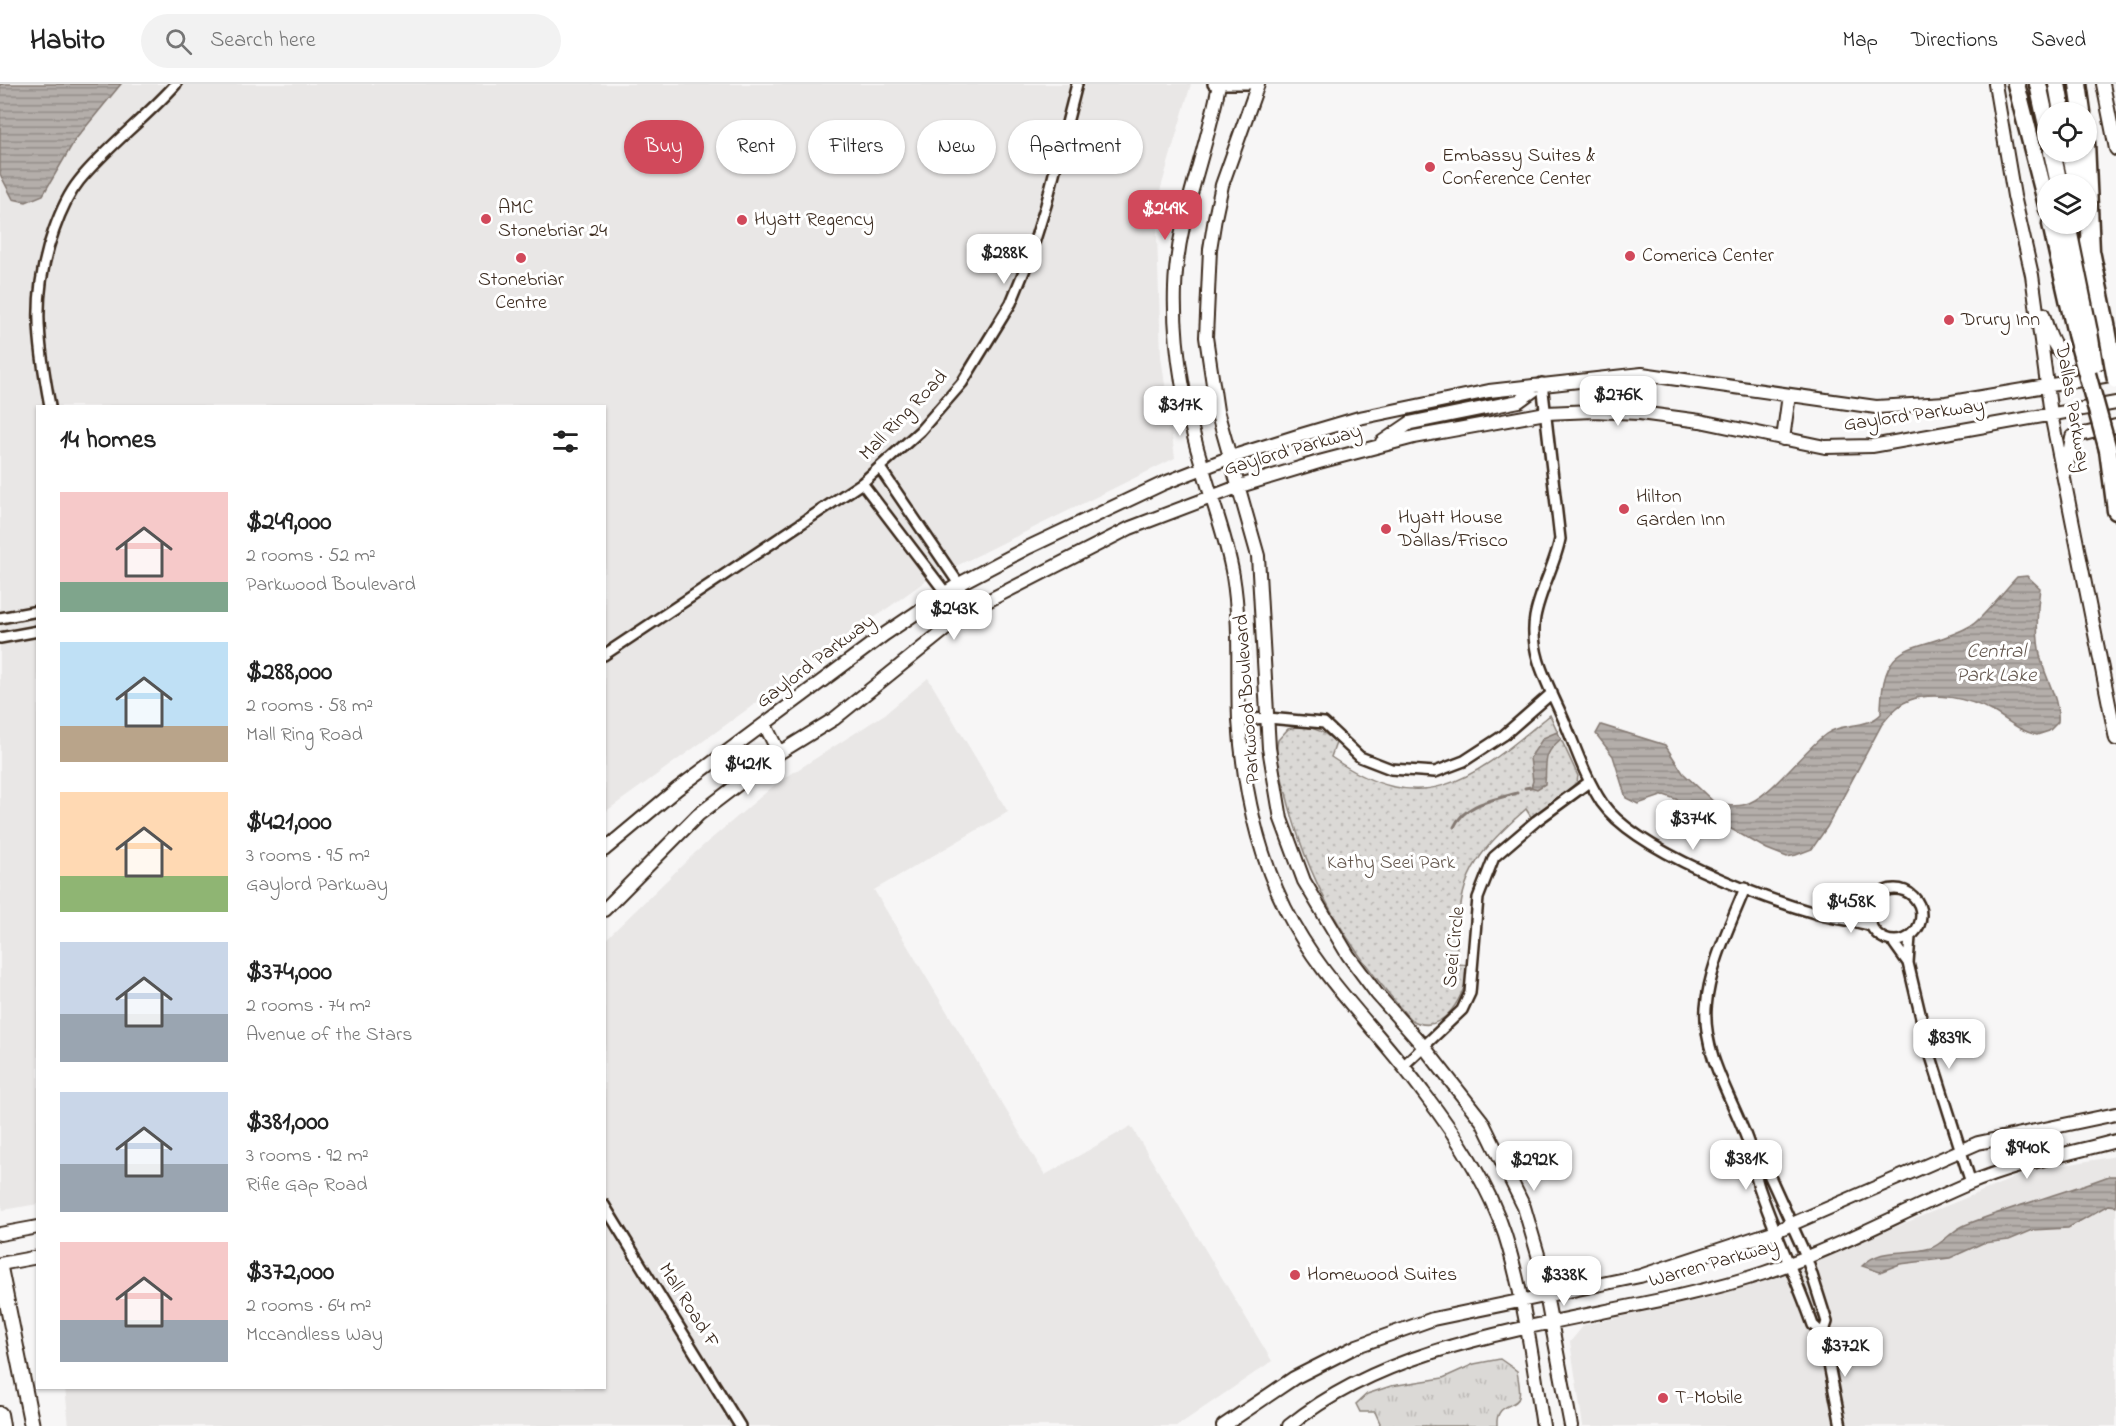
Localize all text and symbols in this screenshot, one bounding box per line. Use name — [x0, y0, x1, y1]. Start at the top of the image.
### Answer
search box — [141, 14, 561, 68]
text: Habito — [30, 21, 105, 62]
icon: search — [162, 25, 195, 58]
text: Search here — [210, 25, 316, 57]
text: Map — [1842, 26, 1878, 56]
text: Directions — [1911, 26, 1998, 56]
text: Saved — [2031, 26, 2086, 56]
map controls — [2037, 102, 2097, 234]
button: locate — [2037, 102, 2097, 162]
chip: Buy — [624, 120, 704, 174]
chip: Rent — [716, 120, 796, 174]
chip: Filters — [808, 120, 905, 174]
chip: New — [917, 120, 996, 174]
chip: Apartment — [1008, 120, 1143, 174]
place label: Embassy Suites & Conference Center — [1442, 142, 1595, 194]
marker: Embassy Suites & Conference Center — [1423, 160, 1437, 174]
button: layers — [2037, 174, 2097, 234]
pin: $249K — [1123, 190, 1207, 241]
place label: AMC Stonebriar 24 — [498, 194, 607, 246]
text: $249K — [1142, 195, 1188, 224]
place label: Hyatt Regency — [754, 206, 874, 236]
marker: AMC Stonebriar 24 — [479, 212, 493, 226]
marker: Hyatt Regency — [735, 213, 749, 227]
pin: $288K — [962, 234, 1046, 285]
text: $288K — [981, 239, 1027, 268]
place label: Comerica Center — [1642, 242, 1775, 271]
marker: Comerica Center — [1623, 249, 1637, 263]
marker: Stonebriar Centre — [514, 251, 528, 265]
place label: Stonebriar Centre — [478, 266, 565, 318]
place label: Drury Inn — [1960, 306, 2040, 335]
marker: Drury Inn — [1942, 313, 1956, 327]
street label: Dallas Parkway — [2046, 341, 2098, 474]
street label: Mall Ring Road — [853, 364, 956, 469]
pin: $276K — [1576, 376, 1660, 427]
text: $276K — [1594, 381, 1642, 410]
pin: $317K — [1138, 386, 1222, 437]
text: $317K — [1158, 391, 1202, 420]
street label: Gaylord Parkway — [1842, 392, 1986, 440]
street label: Gaylord Parkway — [1221, 418, 1365, 484]
text: 14 homes — [60, 422, 156, 460]
icon: filters — [549, 425, 582, 458]
place label: Hilton Garden Inn — [1636, 483, 1725, 535]
marker: Hilton Garden Inn — [1617, 502, 1631, 516]
text: $249,000 — [246, 504, 331, 542]
place label: Hyatt House Dallas/Frisco — [1397, 504, 1508, 556]
icon: home — [108, 516, 180, 588]
marker: Hyatt House Dallas/Frisco — [1379, 522, 1393, 536]
text: 2 rooms · 52 m² — [246, 542, 376, 571]
text: Parkwood Boulevard — [246, 571, 416, 600]
pin: $243K — [912, 590, 996, 641]
text: $243K — [930, 595, 978, 624]
street label: Gaylord Parkway — [751, 608, 881, 716]
street label: Parkwood Boulevard — [1228, 613, 1268, 785]
water label: Central Park Lake — [1956, 637, 2038, 691]
text: $288,000 — [246, 654, 332, 692]
icon: home — [108, 666, 180, 738]
text: 2 rooms · 58 m² — [246, 692, 373, 721]
text: Mall Ring Road — [246, 721, 363, 750]
pin: $421K — [706, 745, 790, 796]
text: $421K — [725, 750, 771, 779]
pin: $374K — [1651, 800, 1735, 851]
text: $421,000 — [246, 804, 332, 842]
text: $374K — [1670, 805, 1716, 834]
icon: home — [108, 816, 180, 888]
text: 3 rooms · 95 m² — [246, 842, 370, 871]
park label: Kathy Seei Park — [1327, 849, 1455, 878]
text: Gaylord Parkway — [246, 871, 388, 900]
pin: $458K — [1809, 883, 1893, 934]
text: $458K — [1827, 888, 1875, 917]
street label: Seei Circle — [1436, 905, 1474, 989]
text: $374,000 — [246, 954, 332, 992]
icon: home — [108, 966, 180, 1038]
text: 2 rooms · 74 m² — [246, 992, 371, 1021]
pin: $839K — [1907, 1019, 1991, 1070]
text: Avenue of the Stars — [246, 1021, 412, 1050]
text: $839K — [1927, 1024, 1971, 1053]
text: $381,000 — [246, 1104, 329, 1142]
icon: home — [108, 1116, 180, 1188]
pin: $940K — [1985, 1129, 2069, 1180]
text: $940K — [2005, 1134, 2049, 1163]
pin: $381K — [1704, 1140, 1788, 1191]
pin: $292K — [1492, 1141, 1576, 1192]
text: 3 rooms · 92 m² — [246, 1142, 369, 1171]
text: $381K — [1724, 1145, 1768, 1174]
text: $292K — [1510, 1146, 1558, 1175]
text: Rifle Gap Road — [246, 1171, 367, 1200]
street label: Warren Parkway — [1646, 1232, 1782, 1296]
text: $372,000 — [246, 1254, 334, 1292]
pin: $338K — [1522, 1256, 1606, 1307]
street label: Mall Road F — [650, 1258, 726, 1354]
place label: Homewood Suites — [1307, 1261, 1457, 1290]
text: $338K — [1541, 1261, 1587, 1290]
icon: home — [108, 1266, 180, 1338]
marker: Homewood Suites — [1288, 1268, 1302, 1282]
text: 2 rooms · 64 m² — [246, 1292, 371, 1321]
text: Mccandless Way — [246, 1321, 383, 1350]
pin: $372K — [1803, 1327, 1887, 1378]
text: $372K — [1821, 1332, 1869, 1361]
place label: T-Mobile — [1675, 1384, 1742, 1413]
marker: T-Mobile — [1656, 1391, 1670, 1405]

